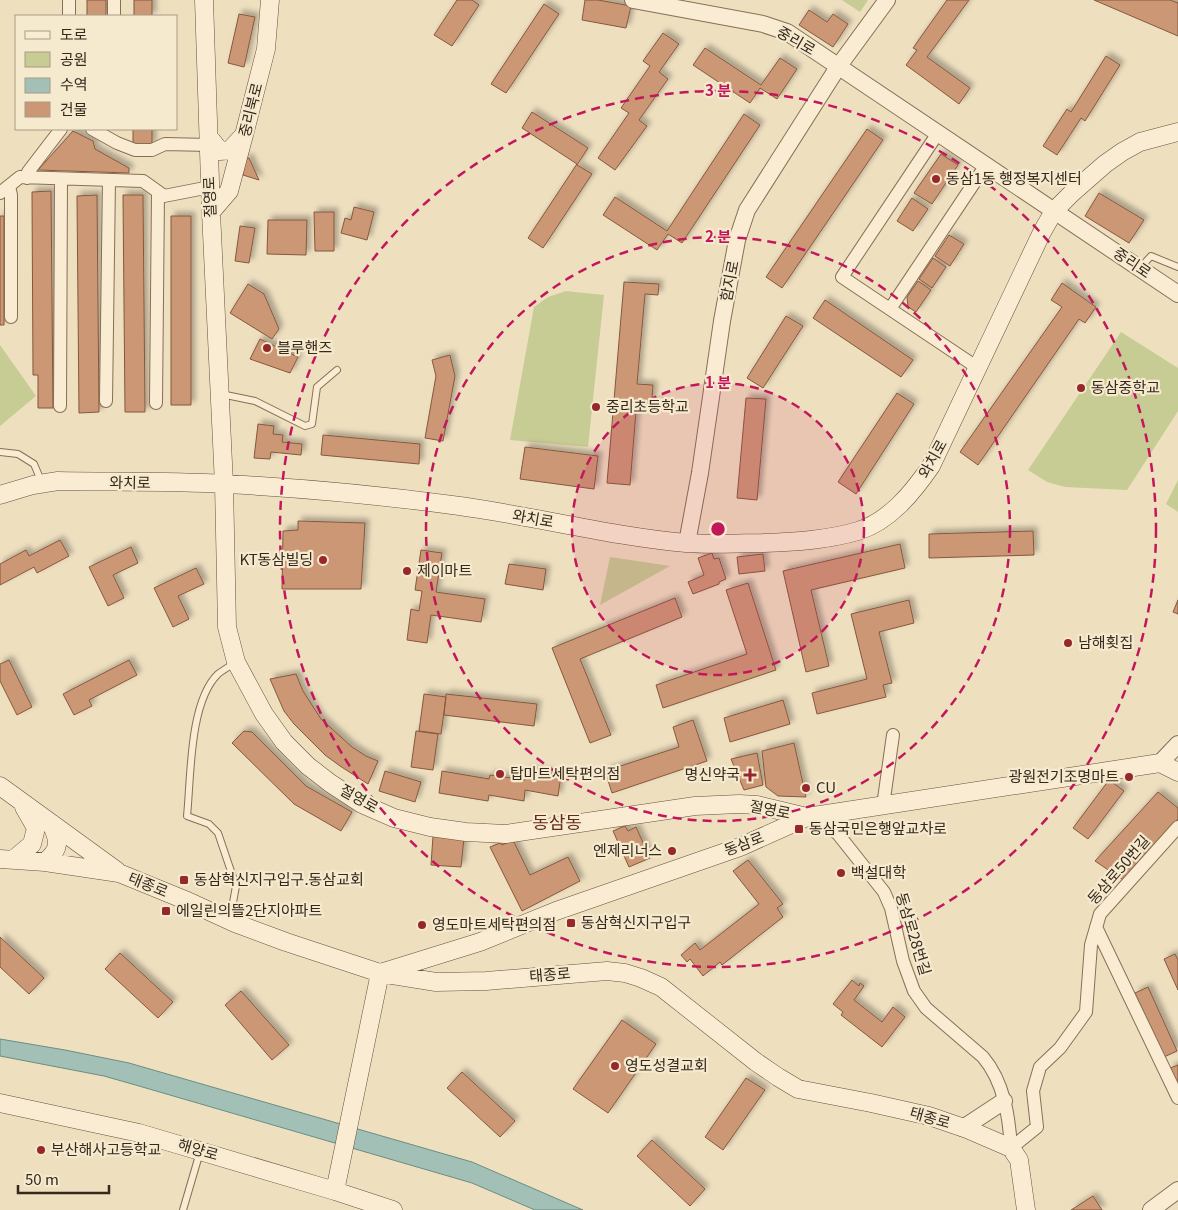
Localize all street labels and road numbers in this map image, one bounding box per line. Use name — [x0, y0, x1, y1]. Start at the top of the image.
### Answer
street label: 중리로 — [774, 20, 820, 59]
street label: 중리북로 — [233, 80, 266, 139]
street label: 절영로 — [197, 176, 220, 218]
street label: 중리로 — [1110, 241, 1156, 282]
street label: 함지로 — [714, 258, 743, 303]
street label: 와치로 — [912, 435, 951, 481]
street label: 와치로 — [109, 471, 151, 492]
street label: 와치로 — [511, 504, 555, 531]
street label: 절영로 — [337, 778, 383, 817]
street label: 절영로 — [748, 794, 793, 823]
street label: 동삼로 — [720, 825, 767, 860]
street label: 동삼로50번길 — [1082, 830, 1154, 908]
street label: 태종로 — [125, 866, 172, 901]
street label: 동삼로28번길 — [892, 890, 937, 978]
street label: 태종로 — [528, 961, 571, 986]
street label: 태종로 — [908, 1101, 953, 1132]
street label: 해양로 — [176, 1133, 221, 1164]

